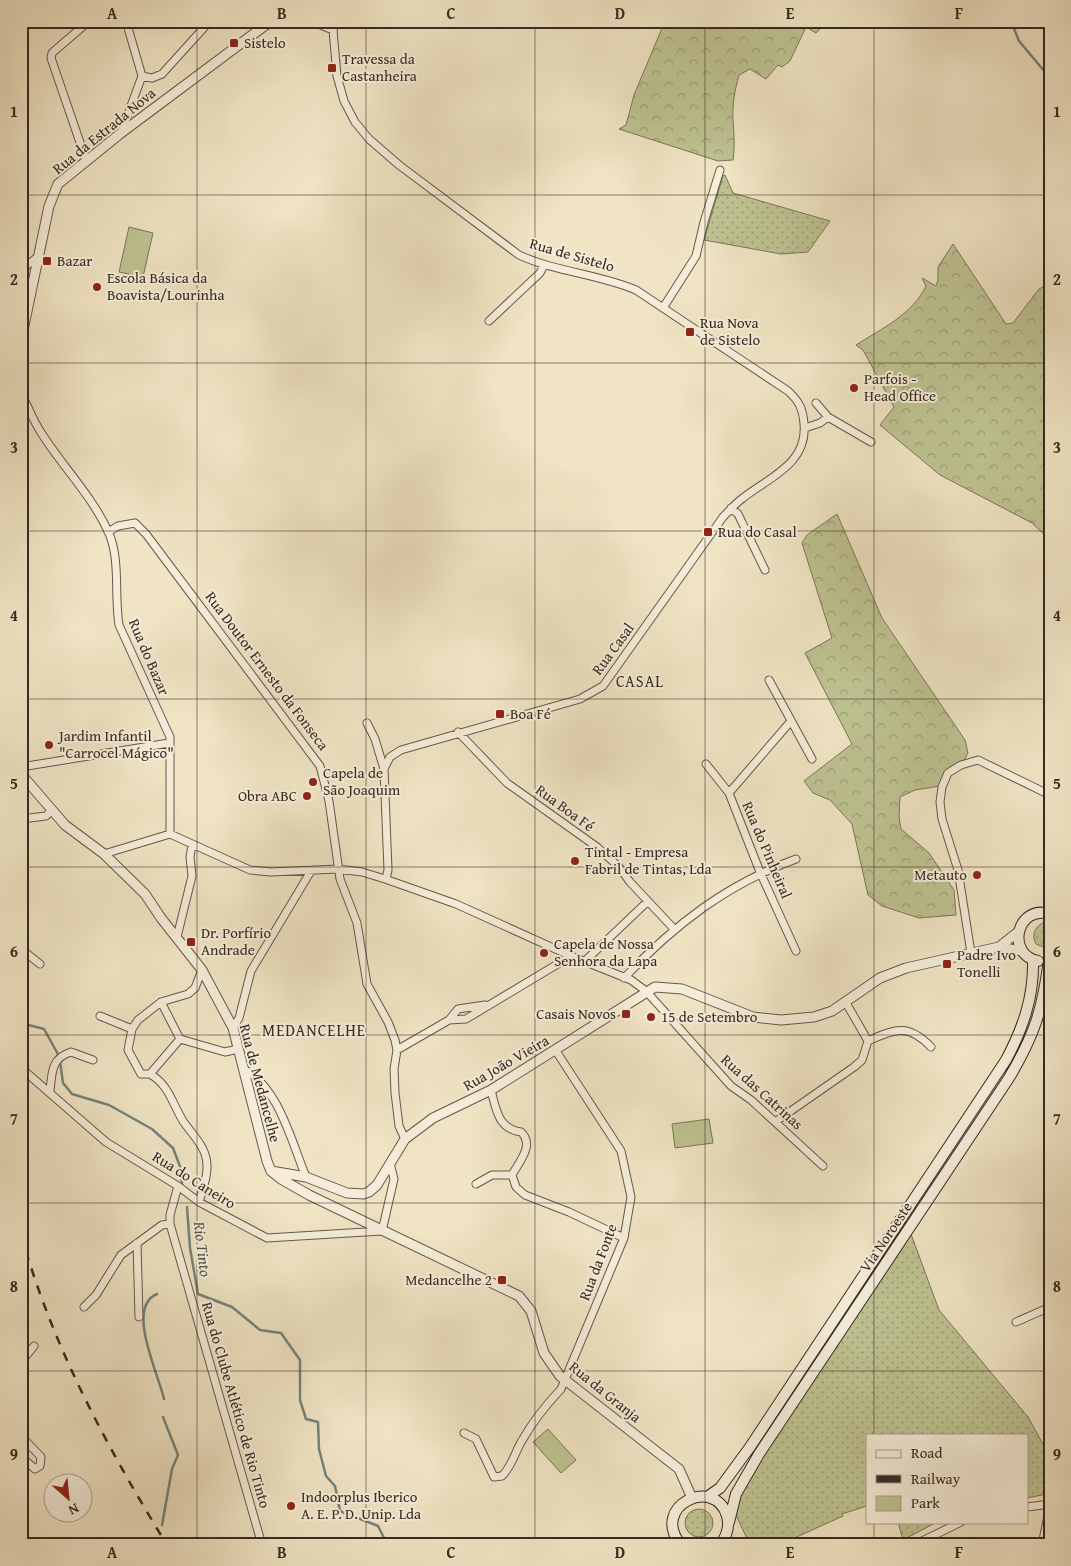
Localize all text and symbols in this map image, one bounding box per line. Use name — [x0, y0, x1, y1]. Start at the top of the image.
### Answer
text: A — [107, 1, 118, 25]
text: B — [277, 1, 287, 25]
text: C — [446, 1, 456, 25]
text: D — [615, 1, 625, 25]
text: E — [786, 1, 795, 25]
text: F — [955, 1, 963, 25]
place label: Sistelo — [244, 32, 286, 53]
marker: Sistelo — [228, 37, 240, 49]
place label: Travessa da Castanheira — [342, 48, 417, 86]
marker: Travessa da Castanheira — [326, 62, 338, 74]
street label: Rua da Estrada Nova — [48, 82, 160, 179]
text: 1 — [10, 99, 18, 123]
text: 1 — [1053, 99, 1061, 123]
street label: Rua de Sistelo — [527, 232, 617, 277]
place label: Bazar — [57, 250, 92, 271]
marker: Bazar — [41, 255, 53, 267]
text: 2 — [10, 267, 18, 291]
place label: Escola Básica da Boavista/Lourinha — [107, 267, 225, 305]
text: 2 — [1053, 267, 1061, 291]
marker: Escola Básica da Boavista/Lourinha — [91, 281, 103, 293]
place label: Rua Nova de Sistelo — [700, 312, 760, 350]
marker: Rua Nova de Sistelo — [684, 326, 696, 338]
place label: Parfois - Head Office — [864, 368, 936, 406]
marker: Parfois - Head Office — [848, 382, 860, 394]
text: 3 — [10, 435, 18, 459]
text: 3 — [1053, 435, 1061, 459]
place label: Rua do Casal — [718, 521, 797, 542]
marker: Rua do Casal — [702, 526, 714, 538]
street label: Rua Doutor Ernesto da Fonseca — [201, 587, 334, 754]
text: 4 — [10, 603, 18, 627]
text: 4 — [1053, 603, 1061, 627]
street label: Rua do Bazar — [124, 615, 175, 698]
street label: Rua Casal — [587, 618, 639, 679]
district label: CASAL — [616, 669, 664, 693]
place label: Boa Fé — [510, 703, 551, 724]
marker: Boa Fé — [494, 708, 506, 720]
place label: Jardim Infantil "Carrocel Mágico" — [57, 725, 174, 763]
marker: Jardim Infantil "Carrocel Mágico" — [43, 739, 55, 751]
place label: Capela de São Joaquim — [323, 762, 401, 800]
text: 5 — [10, 771, 18, 795]
text: 5 — [1053, 771, 1061, 795]
marker: Capela de São Joaquim — [307, 776, 319, 788]
street label: Rua Boa Fé — [532, 779, 599, 836]
place label: Obra ABC — [238, 785, 297, 806]
marker: Obra ABC — [301, 790, 313, 802]
street label: Rua do Pinheiral — [738, 798, 797, 902]
place label: Tintal - Empresa Fabril de Tintas, Lda — [585, 841, 712, 879]
marker: Tintal - Empresa Fabril de Tintas, Lda — [569, 855, 581, 867]
place label: Metauto — [914, 864, 967, 885]
marker: Metauto — [971, 869, 983, 881]
place label: Dr. Porfírio Andrade — [201, 922, 271, 960]
place label: Capela de Nossa Senhora da Lapa — [554, 933, 657, 971]
marker: Dr. Porfírio Andrade — [185, 936, 197, 948]
text: 6 — [10, 939, 18, 963]
text: 6 — [1053, 939, 1061, 963]
place label: Padre Ivo Tonelli — [957, 944, 1016, 982]
marker: Capela de Nossa Senhora da Lapa — [538, 947, 550, 959]
marker: Padre Ivo Tonelli — [941, 958, 953, 970]
place label: Casais Novos — [536, 1003, 616, 1024]
place label: 15 de Setembro — [661, 1006, 758, 1027]
marker: Casais Novos — [620, 1008, 632, 1020]
marker: 15 de Setembro — [645, 1011, 657, 1023]
district label: MEDANCELHE — [262, 1018, 366, 1042]
street label: Rua de Medancelhe — [235, 1021, 286, 1144]
street label: Rua João Vieira — [459, 1029, 553, 1096]
street label: Rua das Catrinas — [717, 1049, 808, 1134]
text: 7 — [10, 1106, 18, 1130]
text: 7 — [1053, 1106, 1061, 1130]
street label: Rua do Caneiro — [149, 1146, 240, 1214]
street label: Via Noroeste — [854, 1197, 917, 1276]
water label: Rio Tinto — [188, 1219, 218, 1278]
street label: Rua da Fonte — [573, 1220, 622, 1303]
place label: Medancelhe 2 — [405, 1269, 492, 1290]
text: 8 — [10, 1274, 18, 1298]
marker: Medancelhe 2 — [496, 1274, 508, 1286]
text: 8 — [1053, 1274, 1061, 1298]
street label: Rua do Clube Atlético de Rio Tinto — [197, 1299, 276, 1511]
street label: Rua da Granja — [565, 1356, 646, 1427]
legend — [866, 1434, 1028, 1524]
text: 9 — [10, 1442, 18, 1466]
text: Road — [911, 1442, 942, 1463]
text: 9 — [1053, 1442, 1061, 1466]
text: Railway — [911, 1468, 961, 1489]
north arrow — [42, 1474, 92, 1524]
place label: Indoorplus Iberico A. E. P. D. Unip. Lda — [301, 1486, 421, 1524]
text: Park — [911, 1492, 940, 1513]
text: N — [65, 1499, 83, 1521]
marker: Indoorplus Iberico A. E. P. D. Unip. Lda — [285, 1500, 297, 1512]
text: A — [107, 1540, 118, 1564]
text: B — [277, 1540, 287, 1564]
text: C — [446, 1540, 456, 1564]
text: D — [615, 1540, 625, 1564]
text: E — [786, 1540, 795, 1564]
text: F — [955, 1540, 963, 1564]

